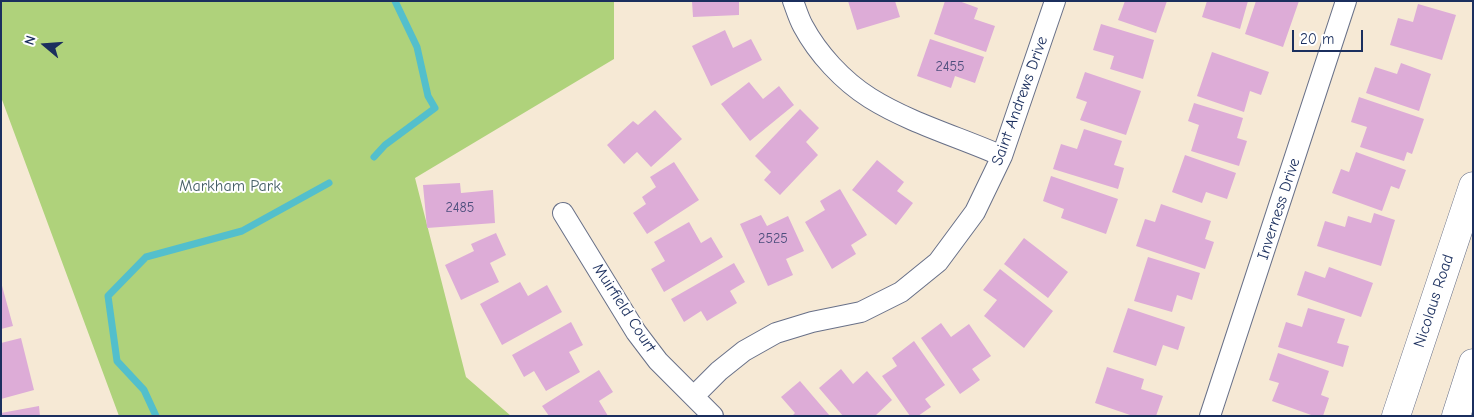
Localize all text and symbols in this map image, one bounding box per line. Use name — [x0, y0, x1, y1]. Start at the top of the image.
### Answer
north arrow — [20, 20, 70, 70]
scale bar — [1294, 20, 1365, 52]
text: 20 m — [1300, 30, 1334, 48]
text: N — [21, 33, 40, 47]
street label: Saint Andrews Drive — [988, 34, 1052, 168]
house number: 2455 — [935, 59, 965, 75]
street label: Inverness Drive — [1254, 156, 1304, 262]
park label: Markham Park — [179, 176, 281, 196]
house number: 2485 — [446, 200, 474, 216]
house number: 2525 — [758, 231, 788, 247]
street label: Nicolaus Road — [1410, 252, 1458, 350]
street label: Muirfield Court — [588, 260, 660, 356]

